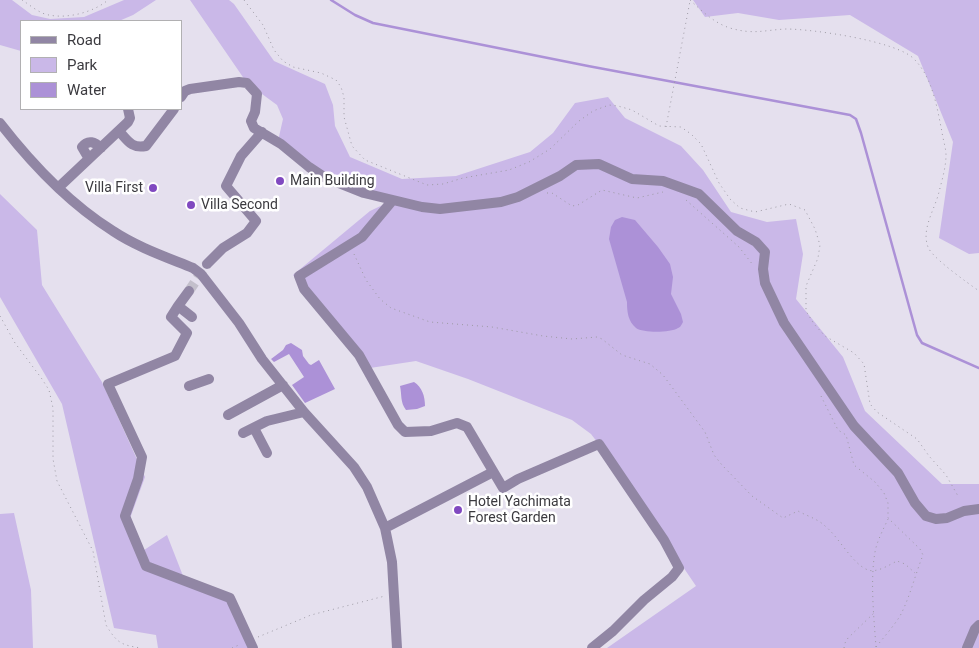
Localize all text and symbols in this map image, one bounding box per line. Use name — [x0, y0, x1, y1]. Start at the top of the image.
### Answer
legend — [20, 20, 182, 110]
text: Road — [67, 31, 101, 49]
text: Park — [67, 56, 97, 74]
text: Water — [67, 81, 106, 99]
place label: Main Building — [290, 173, 375, 189]
marker: Main Building — [274, 175, 286, 187]
place label: Villa First — [85, 180, 143, 196]
marker: Villa First — [147, 182, 159, 194]
place label: Villa Second — [201, 197, 278, 213]
marker: Villa Second — [185, 199, 197, 211]
place label: Hotel Yachimata Forest Garden — [468, 494, 571, 526]
marker: Hotel Yachimata Forest Garden — [452, 504, 464, 516]

